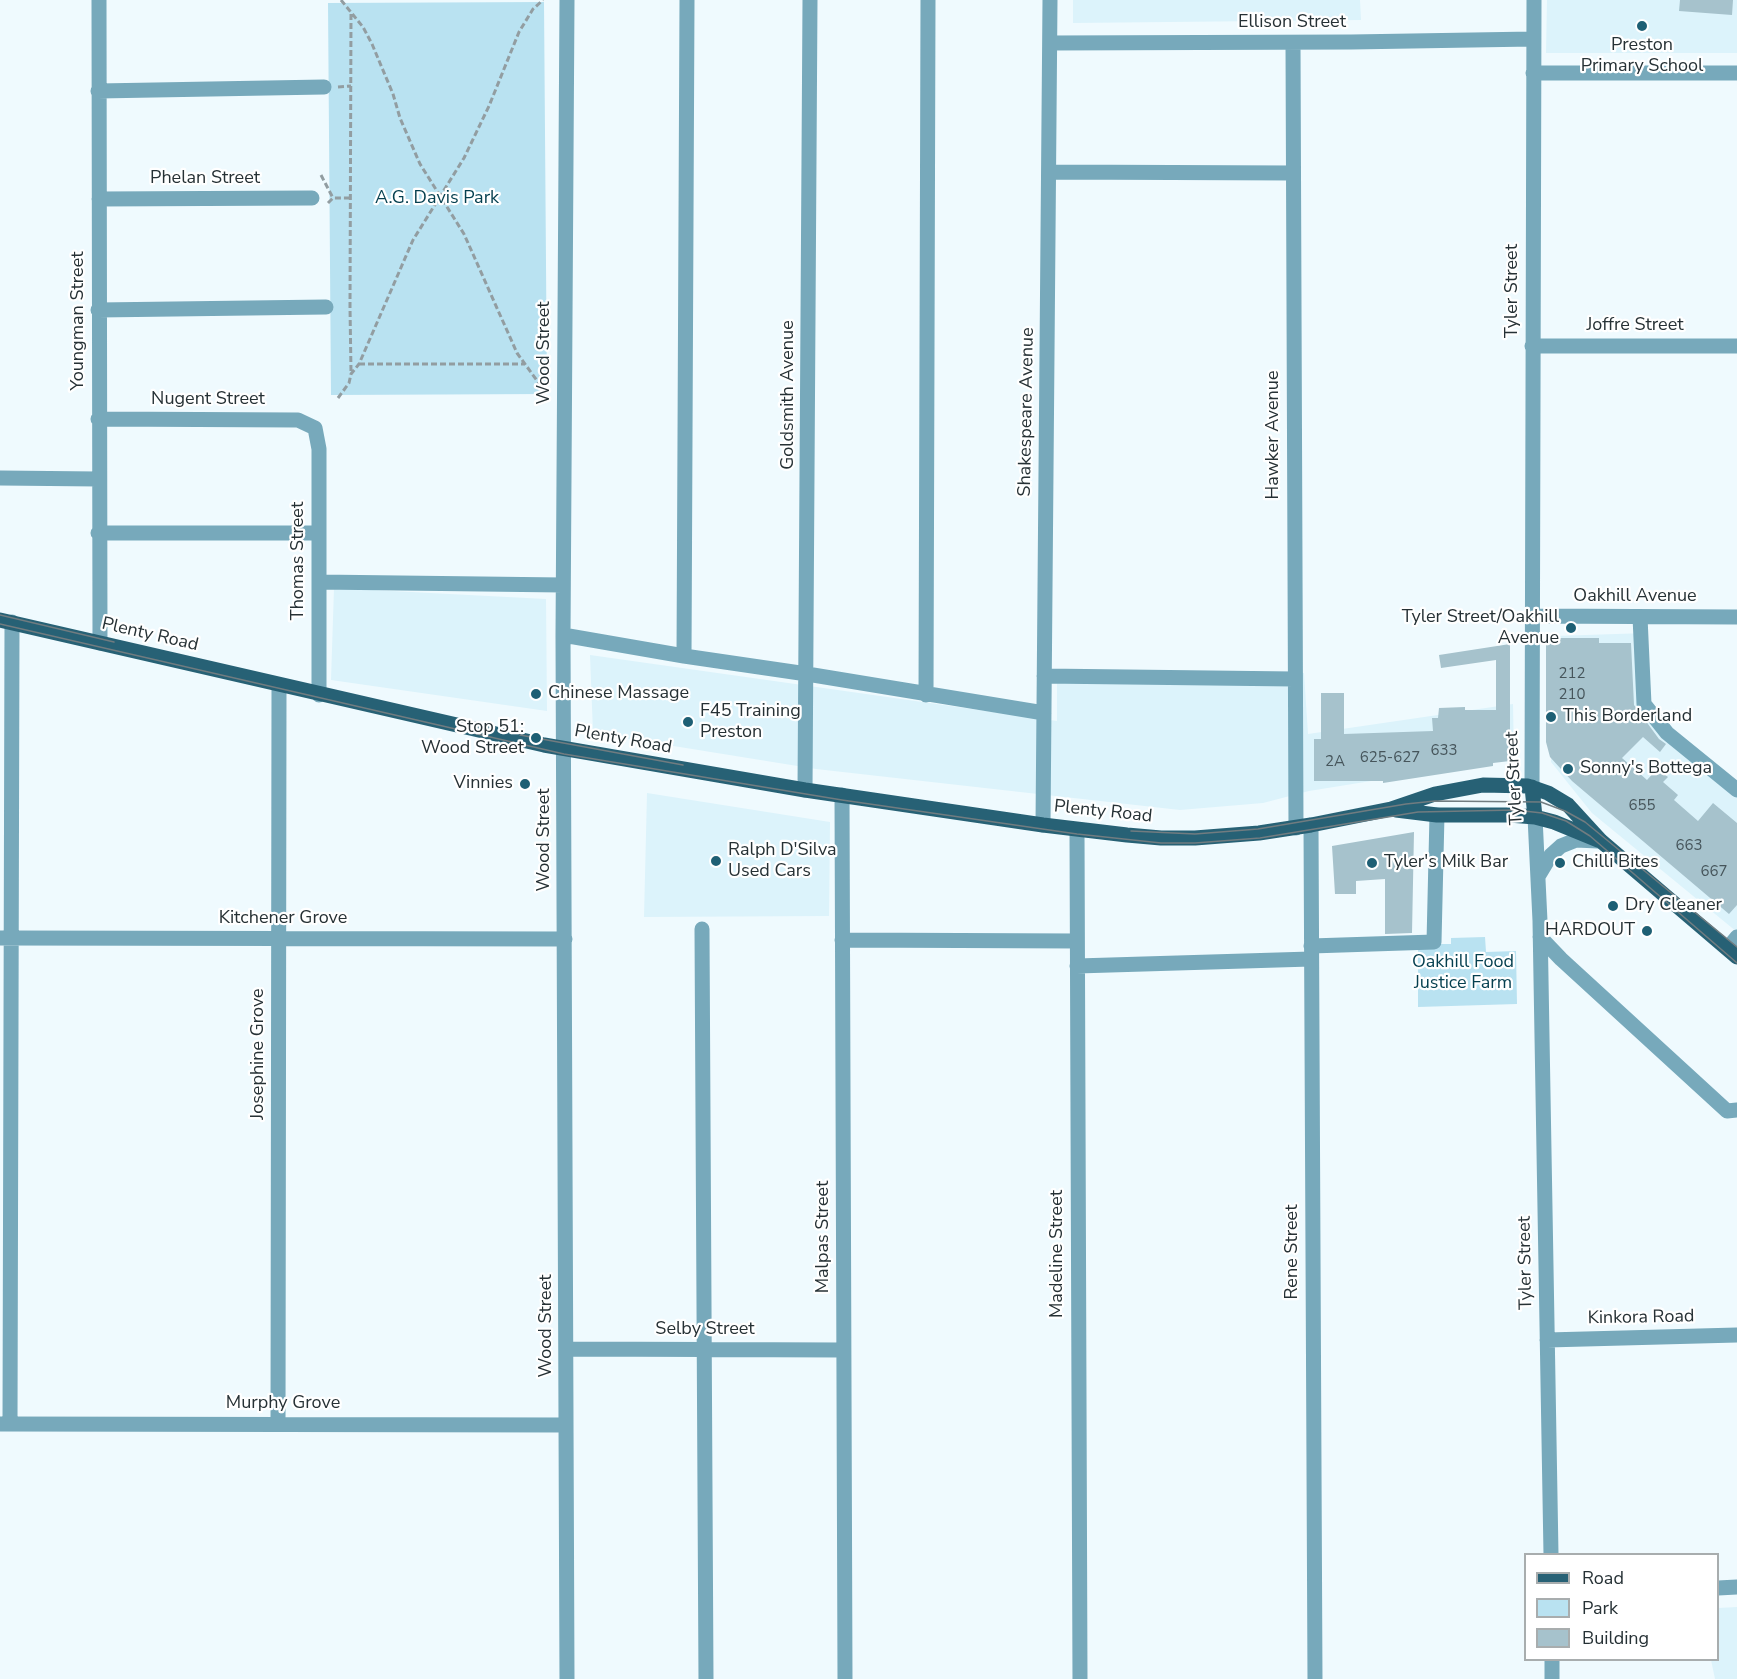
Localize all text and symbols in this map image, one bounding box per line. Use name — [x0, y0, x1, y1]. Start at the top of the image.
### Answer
street label: Ellison Street — [1238, 12, 1346, 34]
marker: Preston Primary School — [1635, 19, 1649, 33]
place label: Preston Primary School — [1581, 35, 1703, 78]
street label: Phelan Street — [150, 168, 260, 190]
park label: A.G. Davis Park — [375, 188, 499, 210]
street label: Tyler Street — [1502, 244, 1524, 338]
street label: Youngman Street — [68, 251, 90, 391]
street label: Wood Street — [534, 301, 556, 405]
street label: Joffre Street — [1586, 315, 1684, 337]
street label: Goldsmith Avenue — [778, 320, 800, 470]
street label: Shakespeare Avenue — [1015, 327, 1039, 497]
street label: Hawker Avenue — [1263, 371, 1285, 499]
street label: Nugent Street — [151, 389, 265, 411]
street label: Thomas Street — [288, 502, 310, 620]
street label: Oakhill Avenue — [1573, 586, 1697, 608]
place label: Tyler Street/Oakhill Avenue — [1402, 607, 1559, 650]
street label: Plenty Road — [100, 613, 200, 657]
marker: Tyler Street/Oakhill Avenue — [1564, 621, 1578, 635]
house number: 212 — [1559, 665, 1585, 683]
place label: Chinese Massage — [548, 683, 689, 705]
house number: 210 — [1559, 686, 1585, 704]
marker: Chinese Massage — [529, 687, 543, 701]
place label: F45 Training Preston — [700, 701, 801, 744]
place label: This Borderland — [1563, 706, 1692, 728]
marker: This Borderland — [1544, 710, 1558, 724]
marker: F45 Training Preston — [681, 715, 695, 729]
place label: Stop 51: Wood Street — [421, 717, 524, 760]
street label: Plenty Road — [573, 721, 673, 759]
marker: Stop 51: Wood Street — [529, 731, 543, 745]
street label: Tyler Street — [1502, 731, 1528, 825]
house number: 633 — [1431, 742, 1457, 760]
house number: 625-627 — [1360, 749, 1420, 767]
house number: 2A — [1325, 753, 1345, 771]
place label: Sonny's Bottega — [1580, 758, 1712, 780]
marker: Sonny's Bottega — [1561, 762, 1575, 776]
place label: Vinnies — [454, 773, 513, 795]
marker: Vinnies — [518, 777, 532, 791]
street label: Wood Street — [534, 788, 556, 892]
street label: Plenty Road — [1053, 796, 1153, 828]
house number: 655 — [1629, 797, 1655, 815]
house number: 663 — [1676, 837, 1702, 855]
place label: Ralph D'Silva Used Cars — [728, 840, 837, 882]
place label: Tyler's Milk Bar — [1384, 852, 1508, 874]
place label: Chilli Bites — [1572, 852, 1659, 874]
marker: Ralph D'Silva Used Cars — [709, 854, 723, 868]
marker: Tyler's Milk Bar — [1365, 856, 1379, 870]
marker: Chilli Bites — [1553, 856, 1567, 870]
house number: 667 — [1701, 863, 1727, 881]
place label: Dry Cleaner — [1625, 895, 1722, 917]
marker: Dry Cleaner — [1606, 899, 1620, 913]
street label: Kitchener Grove — [219, 908, 347, 930]
place label: HARDOUT — [1545, 920, 1635, 942]
marker: HARDOUT — [1640, 924, 1654, 938]
park label: Oakhill Food Justice Farm — [1412, 952, 1514, 994]
street label: Josephine Grove — [248, 988, 270, 1120]
street label: Malpas Street — [813, 1181, 835, 1293]
street label: Madeline Street — [1047, 1190, 1069, 1318]
street label: Rene Street — [1282, 1205, 1304, 1299]
street label: Tyler Street — [1514, 1216, 1538, 1310]
street label: Wood Street — [536, 1274, 558, 1378]
street label: Kinkora Road — [1587, 1306, 1695, 1330]
street label: Selby Street — [655, 1319, 755, 1341]
street label: Murphy Grove — [226, 1393, 340, 1415]
legend — [1524, 1553, 1719, 1661]
text: Road — [1582, 1566, 1624, 1590]
text: Park — [1582, 1596, 1618, 1620]
text: Building — [1582, 1626, 1649, 1650]

